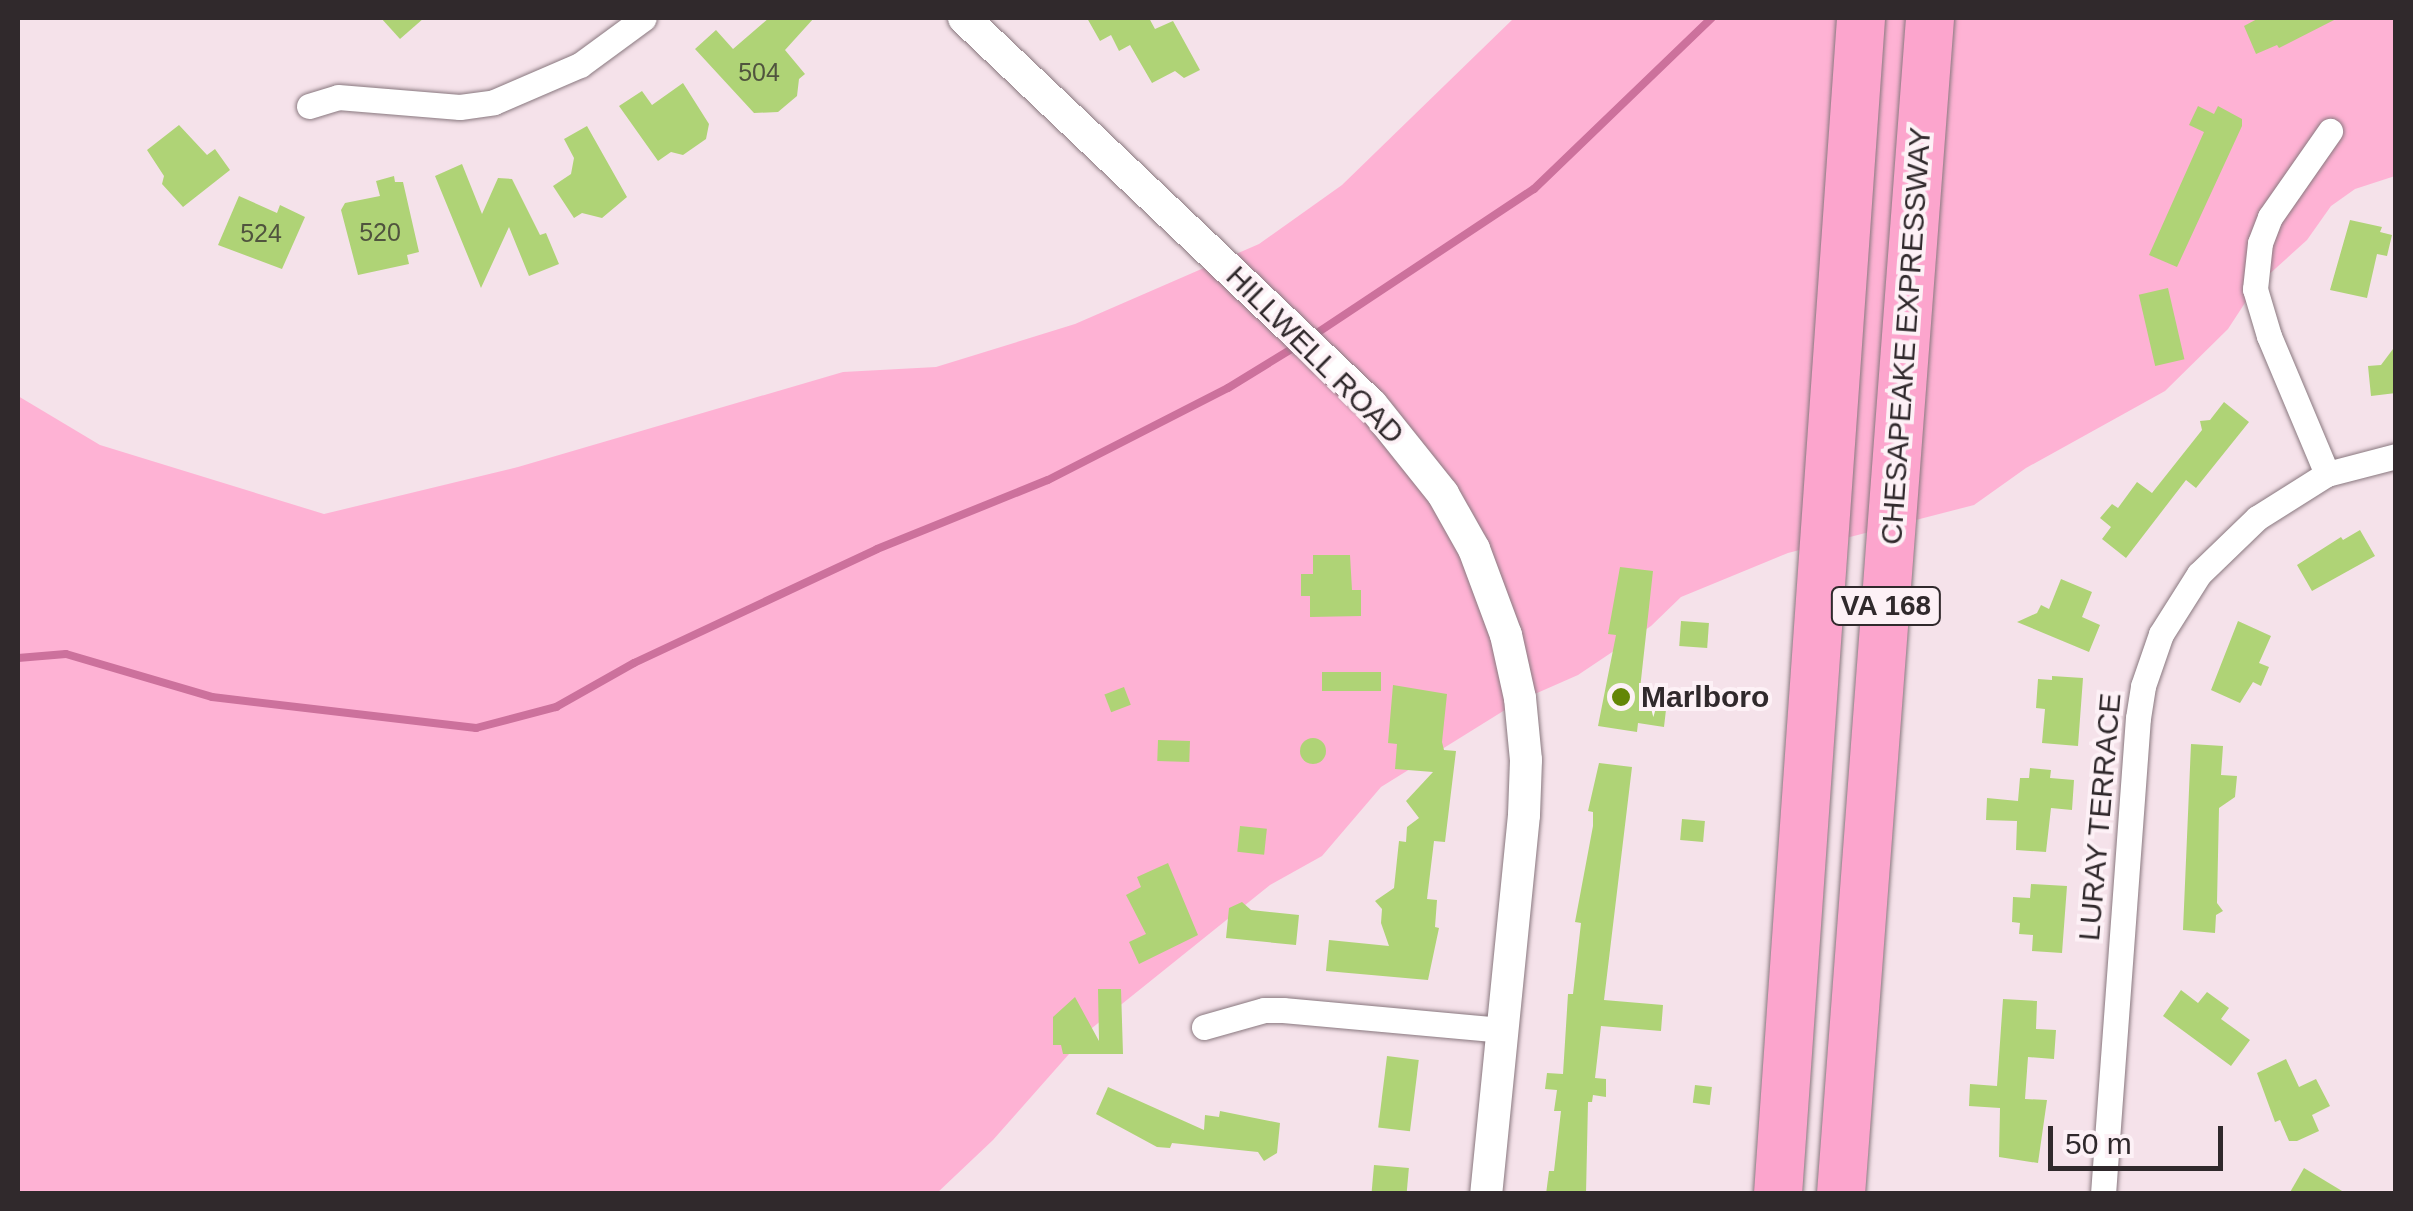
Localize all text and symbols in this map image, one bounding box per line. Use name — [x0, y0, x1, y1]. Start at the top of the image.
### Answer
house number: 504 — [738, 57, 780, 87]
street label: CHESAPEAKE EXPRESSWAY — [1873, 126, 1939, 546]
house number: 520 — [359, 217, 401, 247]
house number: 524 — [240, 218, 282, 248]
street label: HILLWELL ROAD — [1218, 258, 1412, 452]
road number: VA 168 — [1828, 583, 1944, 629]
place label: Marlboro — [1641, 679, 1769, 715]
marker: Marlboro — [1610, 686, 1632, 708]
street label: LURAY TERRACE — [2071, 691, 2129, 943]
scale bar — [2053, 1106, 2228, 1168]
text: 50 m — [2065, 1127, 2132, 1160]

